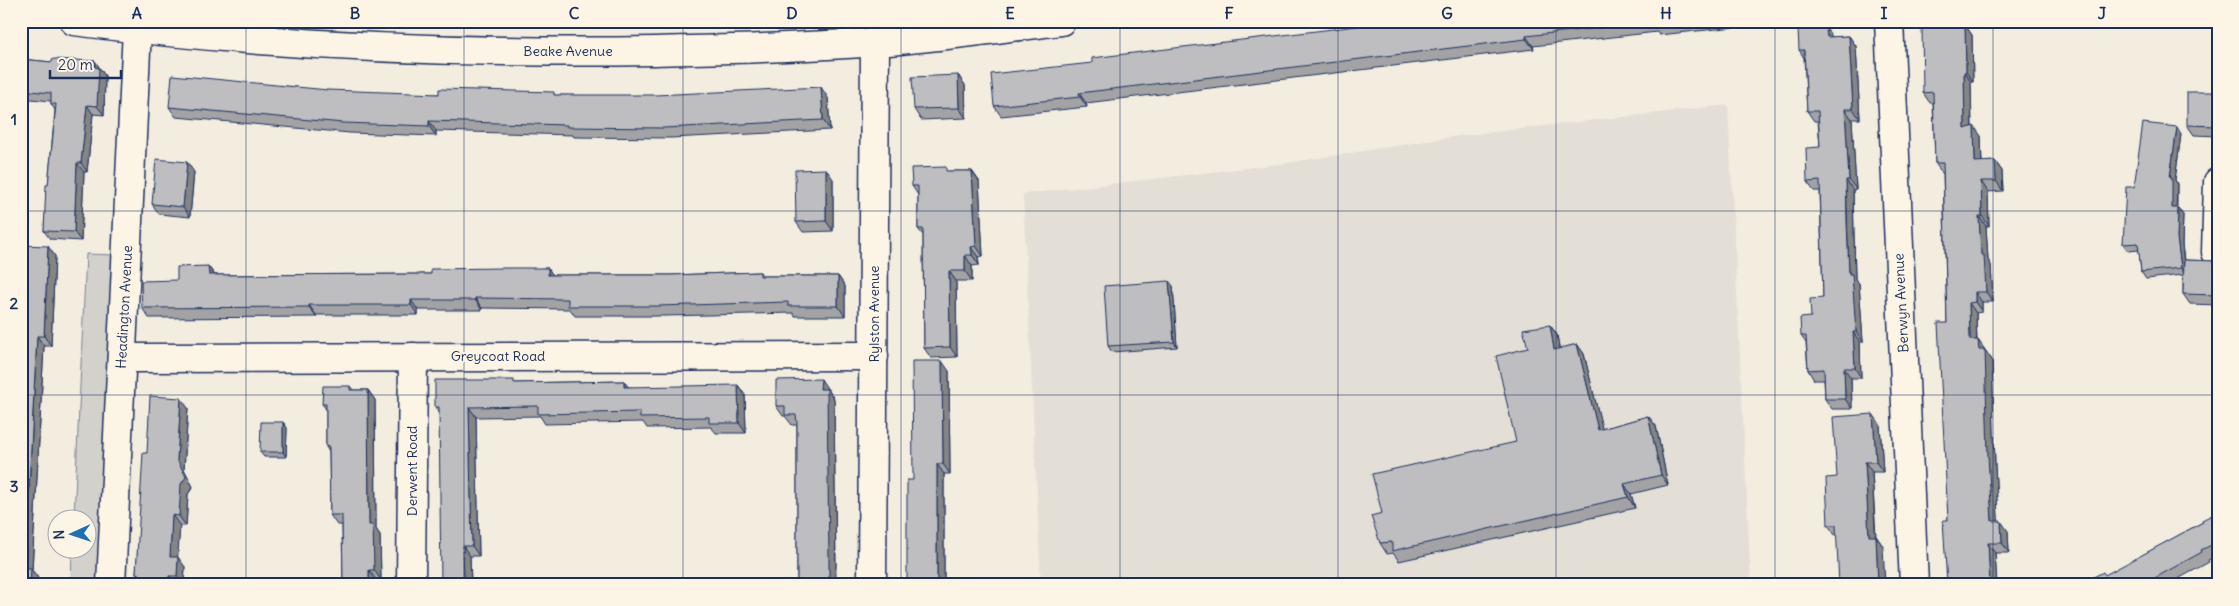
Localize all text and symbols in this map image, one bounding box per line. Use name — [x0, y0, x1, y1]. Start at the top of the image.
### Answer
text: A — [132, 3, 142, 23]
text: B — [350, 3, 361, 23]
text: C — [569, 3, 580, 23]
text: D — [786, 3, 798, 23]
text: E — [1005, 3, 1015, 23]
text: F — [1224, 3, 1234, 23]
text: G — [1441, 3, 1453, 23]
text: H — [1660, 3, 1672, 23]
text: I — [1881, 3, 1888, 23]
text: J — [2098, 3, 2107, 23]
street label: Beake Avenue — [523, 42, 613, 60]
scale bar — [50, 48, 121, 80]
text: 20 m — [58, 55, 93, 74]
text: 1 — [11, 109, 17, 129]
street label: Headington Avenue — [112, 245, 136, 369]
street label: Berwyn Avenue — [1889, 253, 1913, 353]
street label: Rylston Avenue — [865, 265, 883, 363]
text: 2 — [10, 293, 19, 313]
street label: Greycoat Road — [451, 347, 545, 365]
street label: Derwent Road — [403, 426, 421, 516]
text: 3 — [9, 476, 19, 496]
north arrow — [48, 508, 98, 558]
text: N — [50, 529, 68, 540]

